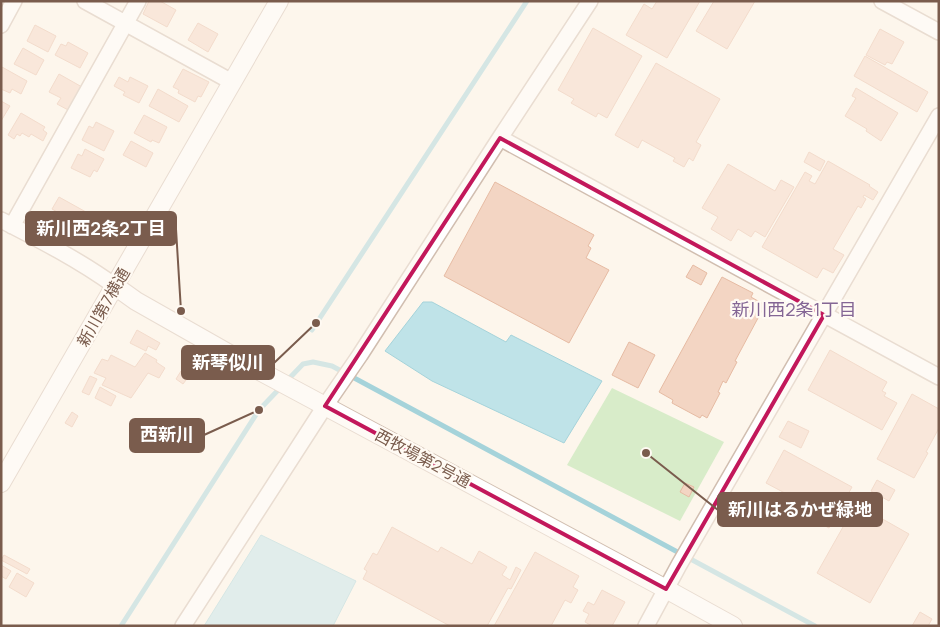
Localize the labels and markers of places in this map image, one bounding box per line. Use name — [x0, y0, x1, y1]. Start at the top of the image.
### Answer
callout: 新川西2条2丁目 — [26, 212, 176, 245]
callout: 新琴似川 — [182, 346, 274, 379]
callout: 西新川 — [130, 419, 204, 452]
callout: 新川はるかぜ緑地 — [718, 493, 882, 526]

